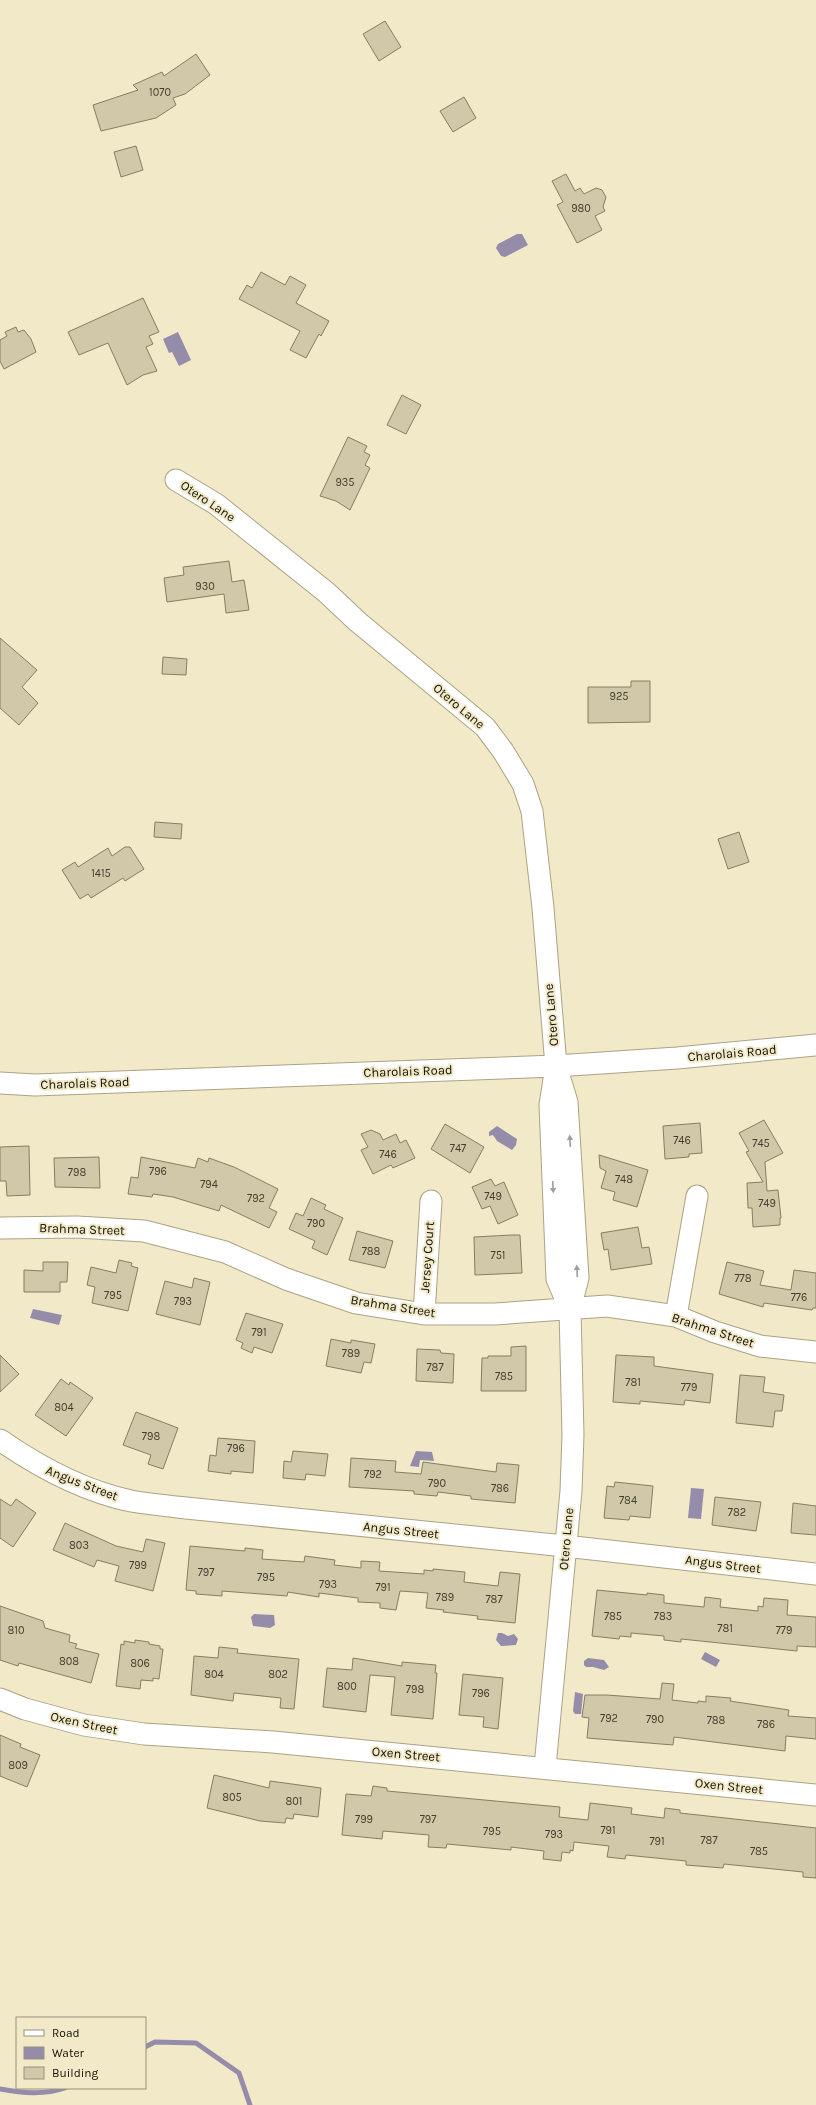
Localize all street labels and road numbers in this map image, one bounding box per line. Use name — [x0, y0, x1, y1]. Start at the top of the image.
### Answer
street label: Otero Lane — [178, 477, 238, 525]
street label: Otero Lane — [430, 680, 488, 732]
street label: Otero Lane — [541, 983, 561, 1047]
street label: Charolais Road — [687, 1042, 777, 1064]
street label: Charolais Road — [363, 1062, 453, 1080]
street label: Charolais Road — [40, 1074, 130, 1092]
street label: Brahma Street — [39, 1220, 125, 1238]
street label: Jersey Court — [417, 1221, 437, 1293]
street label: Brahma Street — [349, 1292, 437, 1320]
street label: Brahma Street — [670, 1310, 756, 1350]
street label: Angus Street — [44, 1462, 120, 1504]
street label: Otero Lane — [556, 1507, 576, 1571]
street label: Angus Street — [362, 1519, 440, 1541]
street label: Angus Street — [684, 1552, 762, 1576]
street label: Oxen Street — [49, 1709, 119, 1737]
street label: Oxen Street — [371, 1744, 441, 1764]
street label: Oxen Street — [694, 1775, 764, 1797]

